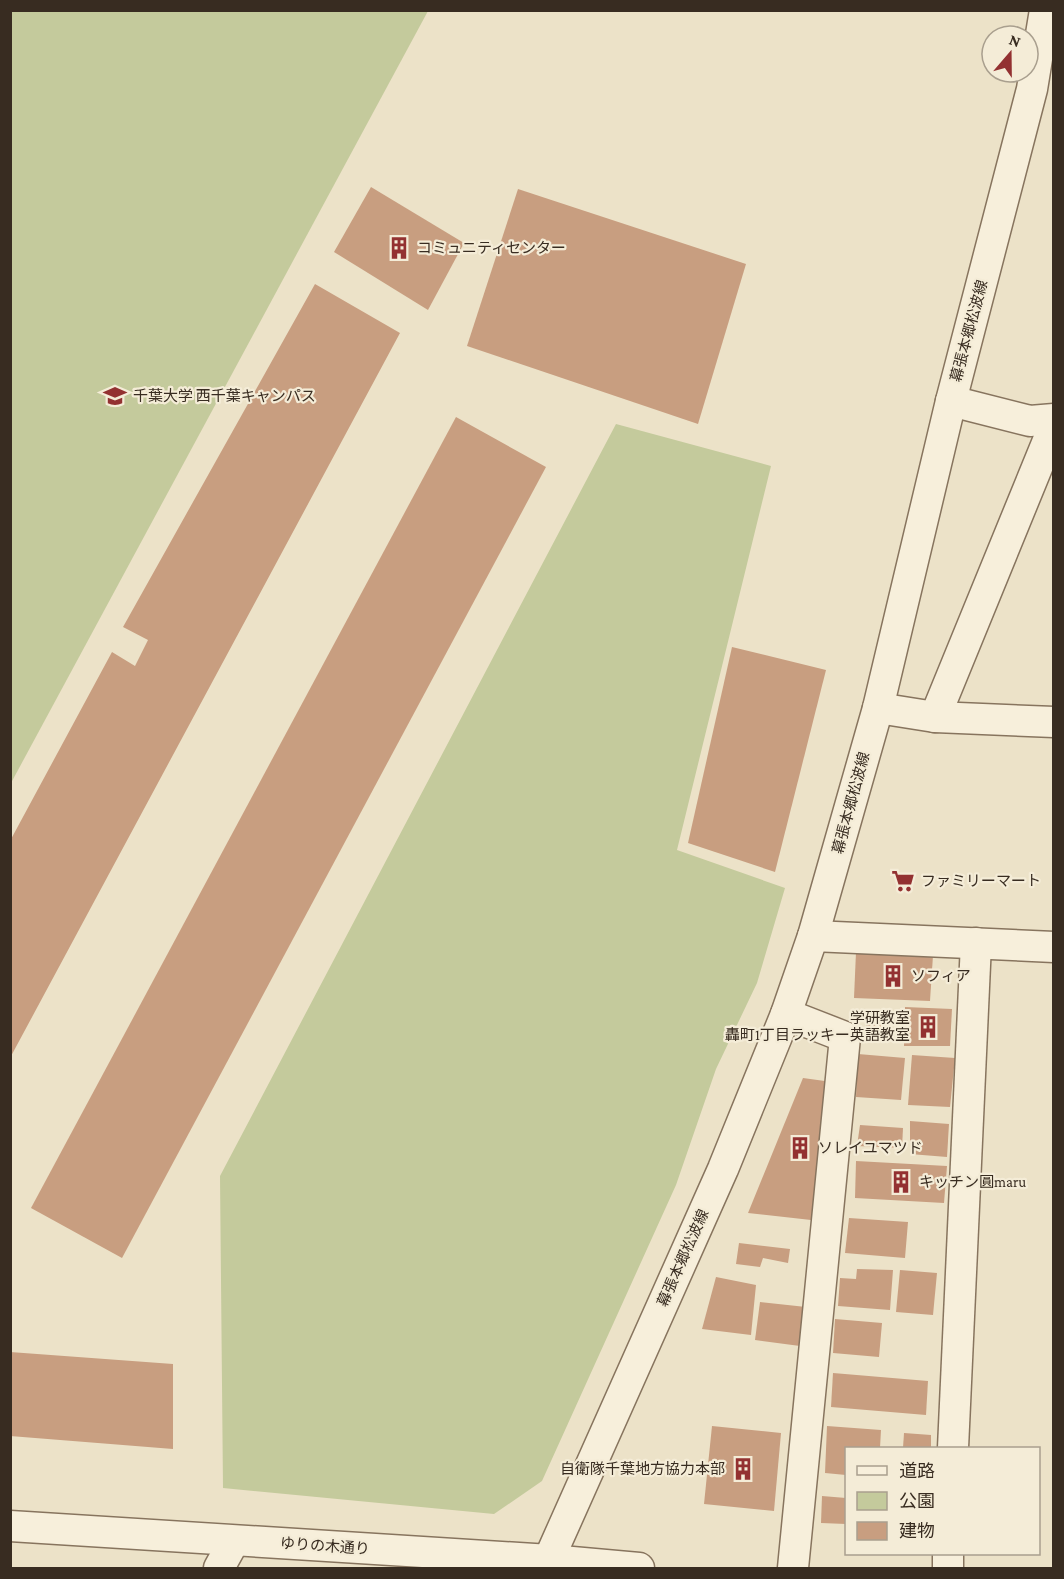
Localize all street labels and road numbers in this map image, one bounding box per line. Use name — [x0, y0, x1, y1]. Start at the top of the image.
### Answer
street label: 幕張本郷松波線 — [948, 278, 990, 384]
street label: 幕張本郷松波線 — [830, 750, 872, 856]
street label: 幕張本郷松波線 — [654, 1207, 712, 1309]
street label: ゆりの木通り — [280, 1535, 370, 1557]

